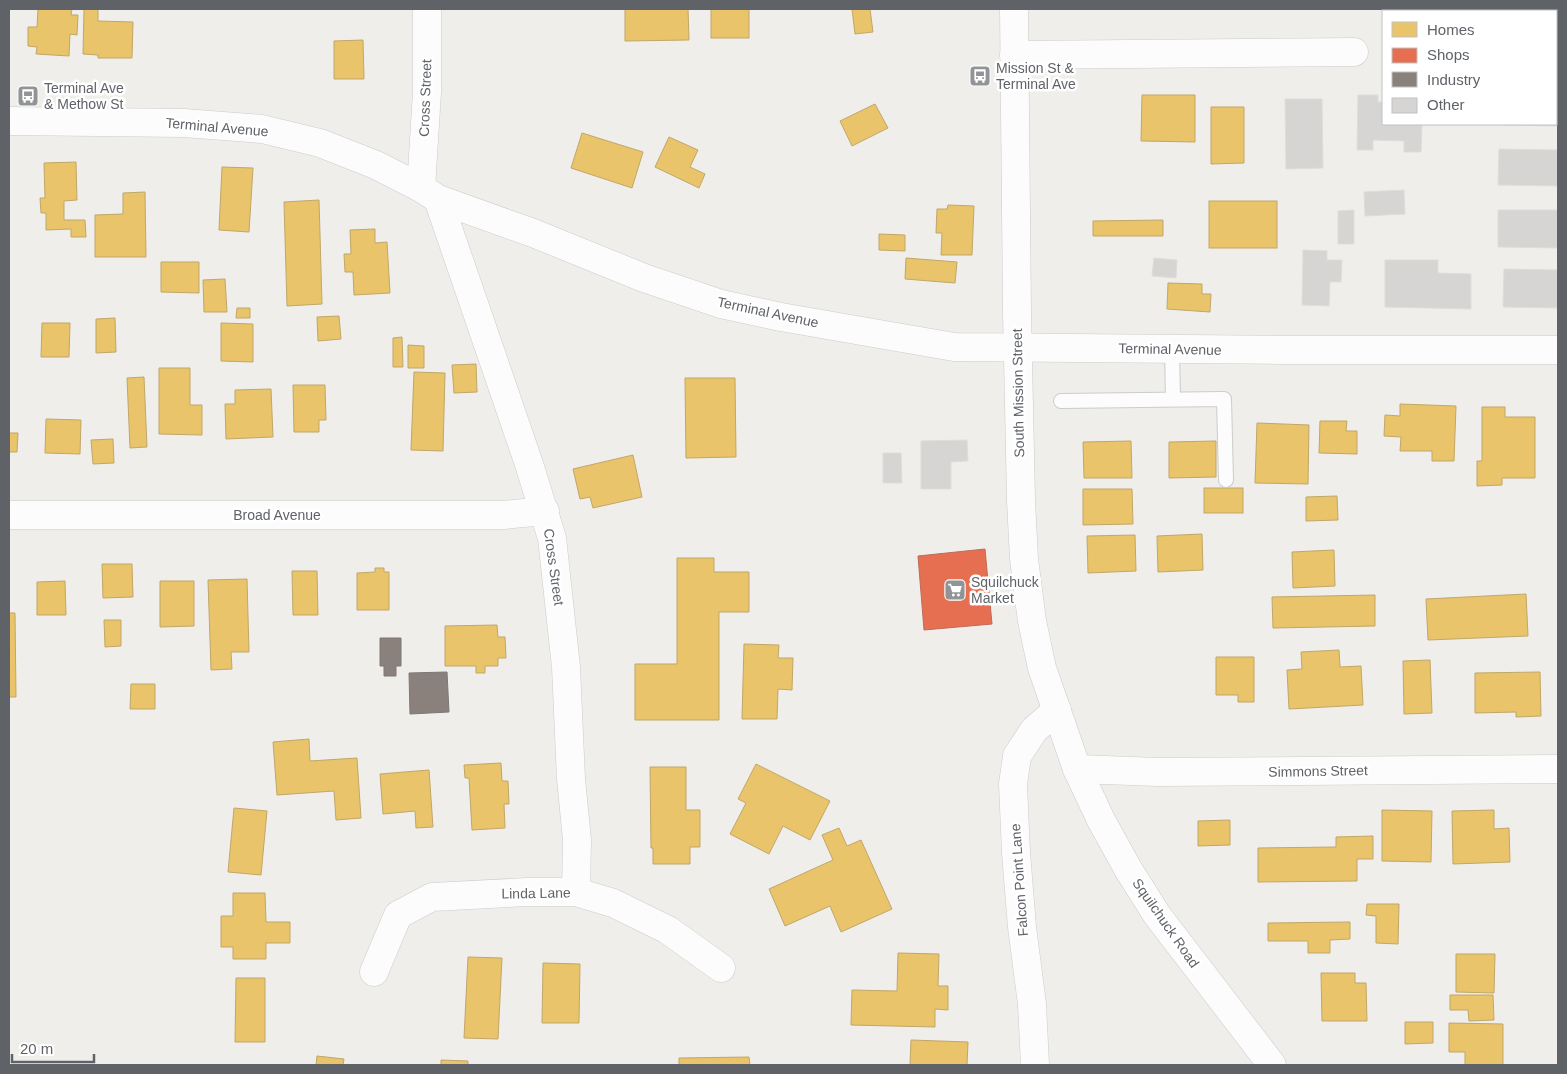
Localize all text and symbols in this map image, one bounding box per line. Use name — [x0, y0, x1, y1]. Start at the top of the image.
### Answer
legend — [1382, 10, 1557, 125]
text: Homes — [1427, 21, 1475, 38]
text: Shops — [1427, 46, 1470, 63]
street label: Cross Street — [416, 59, 434, 137]
place label: Mission St & Terminal Ave — [996, 60, 1076, 92]
bus stop icon: Mission St & Terminal Ave — [968, 64, 992, 88]
text: Industry — [1427, 71, 1481, 88]
place label: Terminal Ave & Methow St — [44, 80, 124, 112]
bus stop icon: Terminal Ave & Methow St — [16, 84, 40, 108]
text: Other — [1427, 96, 1465, 113]
street label: Terminal Avenue — [165, 115, 269, 139]
street label: Terminal Avenue — [716, 293, 820, 331]
street label: South Mission Street — [1009, 328, 1027, 458]
street label: Terminal Avenue — [1118, 340, 1222, 358]
street label: Broad Avenue — [233, 507, 321, 523]
street label: Cross Street — [541, 527, 567, 607]
place label: Squilchuck Market — [971, 574, 1040, 606]
supermarket icon: Squilchuck Market — [943, 578, 967, 602]
street label: Simmons Street — [1268, 762, 1368, 780]
street label: Falcon Point Lane — [1007, 823, 1031, 937]
street label: Squilchuck Road — [1129, 875, 1203, 971]
street label: Linda Lane — [501, 884, 571, 902]
scale bar — [12, 1032, 95, 1064]
text: 20 m — [20, 1040, 53, 1057]

